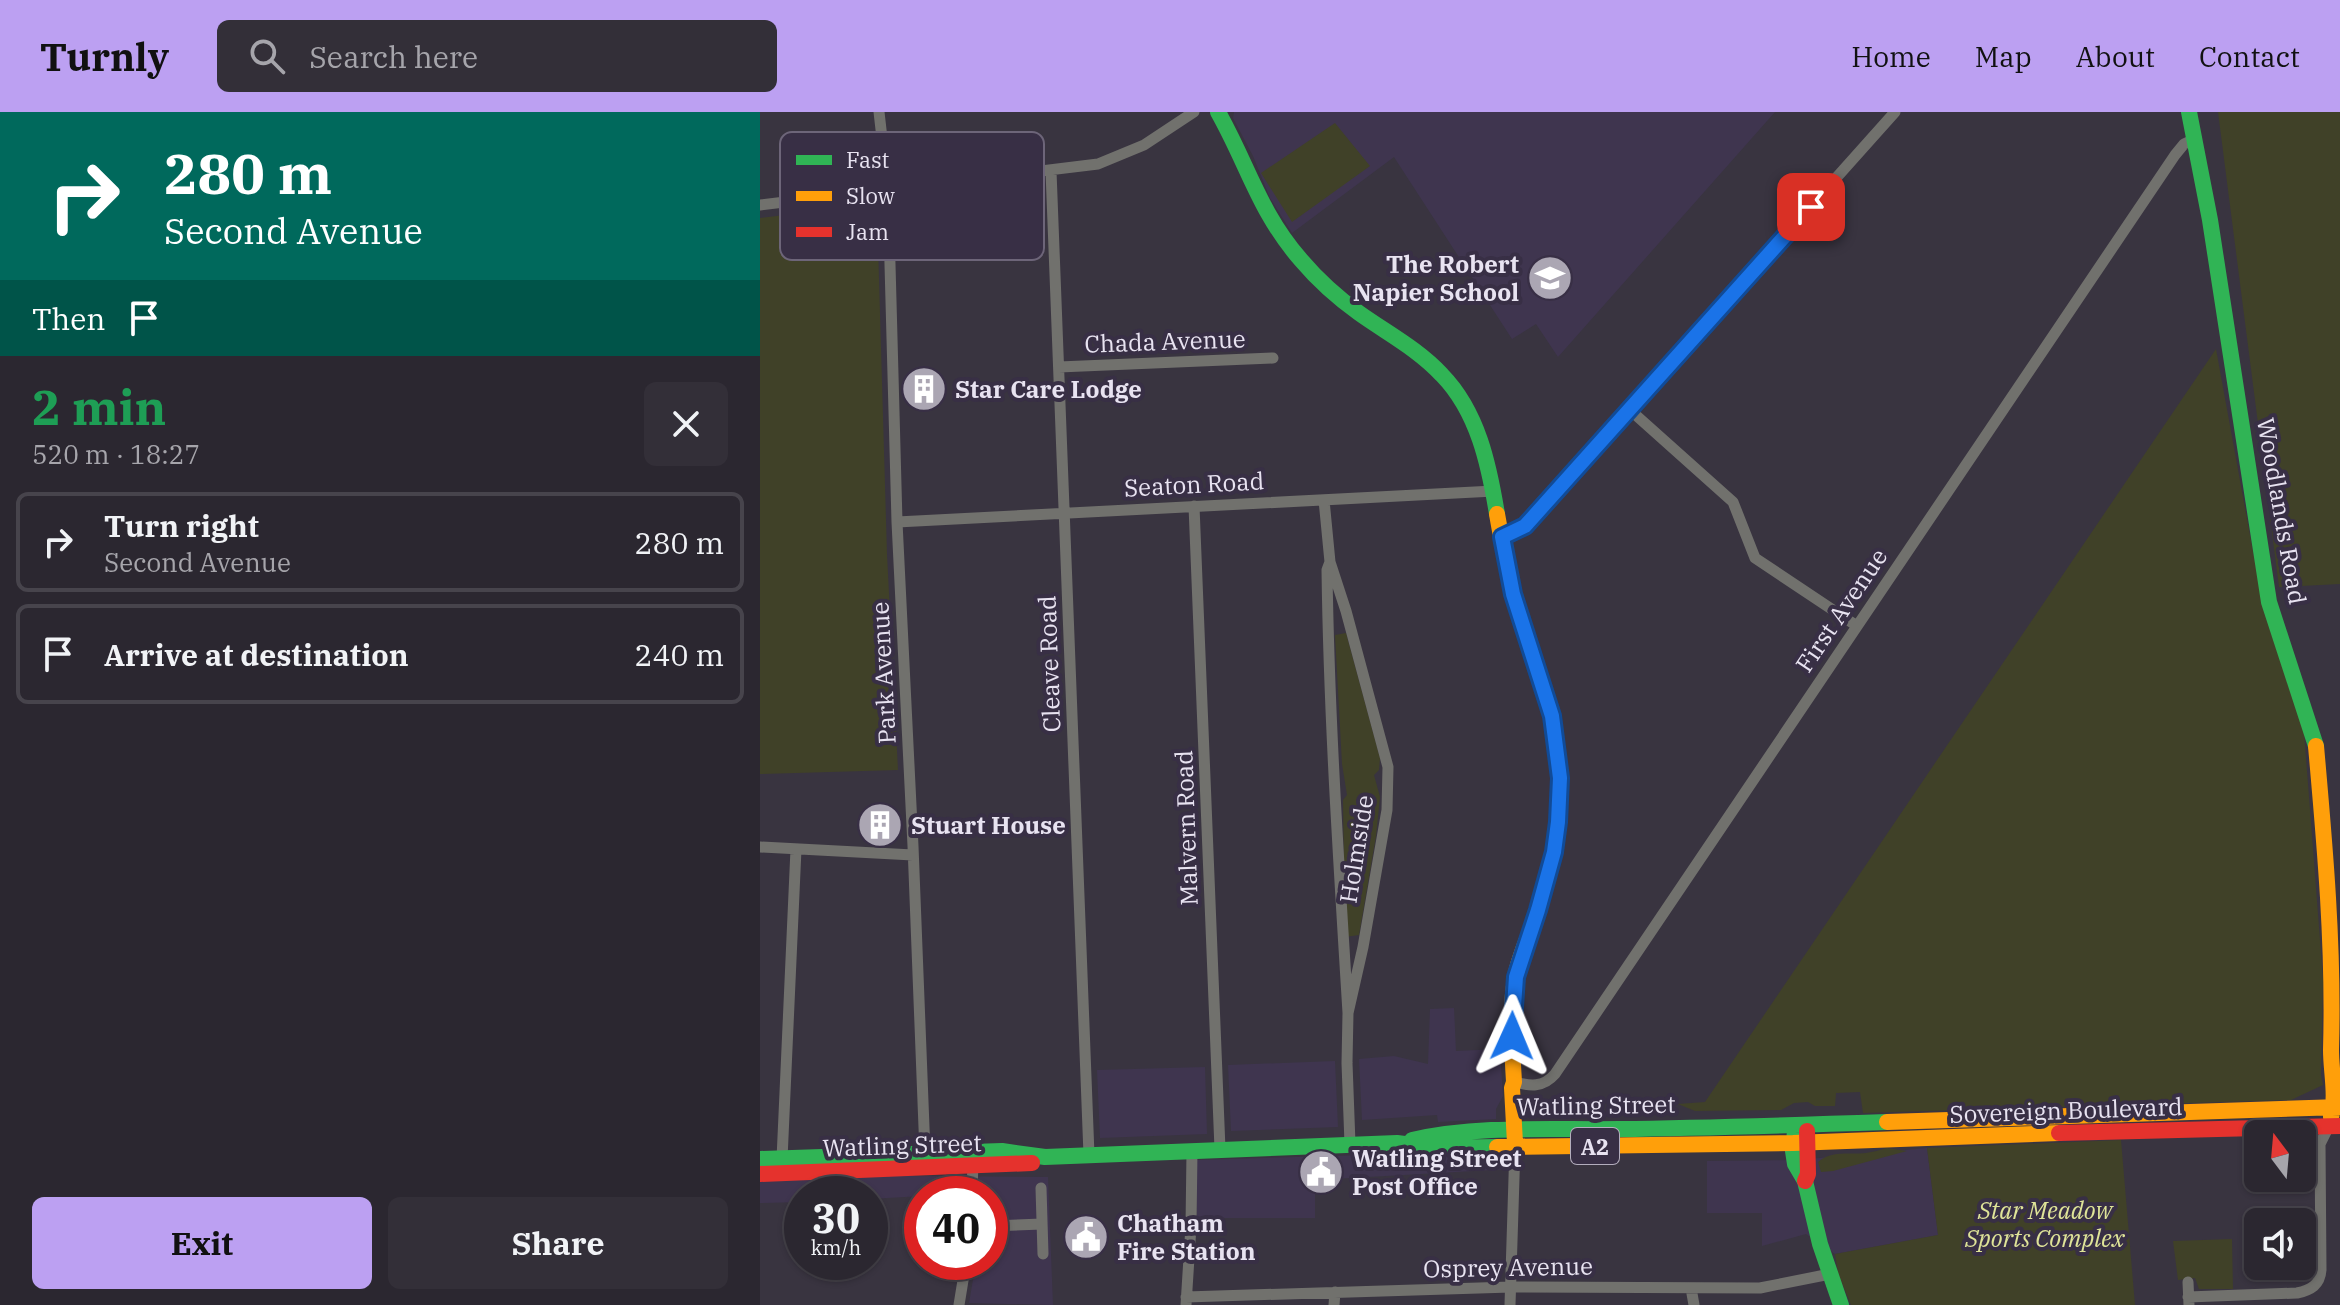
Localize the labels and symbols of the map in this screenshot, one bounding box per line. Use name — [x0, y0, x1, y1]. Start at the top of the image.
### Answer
legend — [780, 132, 1044, 260]
text: Fast — [846, 145, 889, 174]
pin — [1777, 173, 1845, 241]
text: Slow — [846, 181, 895, 210]
text: Jam — [846, 217, 889, 246]
place label: The Robert Napier School — [1353, 248, 1519, 308]
school or university icon: The Robert Napier School — [1526, 254, 1574, 302]
street label: Chada Avenue — [1084, 322, 1246, 360]
building icon: Star Care Lodge — [900, 365, 948, 413]
place label: Star Care Lodge — [955, 373, 1142, 405]
street label: Woodlands Road — [2250, 415, 2314, 607]
street label: Seaton Road — [1123, 464, 1265, 504]
street label: First Avenue — [1788, 542, 1894, 678]
street label: Cleave Road — [1031, 595, 1067, 733]
street label: Park Avenue — [863, 601, 903, 745]
street label: Malvern Road — [1167, 750, 1205, 906]
street label: Holmside — [1332, 793, 1380, 905]
building icon: Stuart House — [856, 801, 904, 849]
place label: Stuart House — [911, 809, 1066, 841]
position arrow — [1470, 994, 1554, 1078]
street label: Watling Street — [1516, 1088, 1676, 1122]
street label: Sovereign Boulevard — [1949, 1090, 2183, 1130]
north arrow — [2244, 1120, 2316, 1192]
street label: Watling Street — [822, 1126, 982, 1164]
road number: A2 — [1571, 1128, 1619, 1164]
place label: Watling Street Post Office — [1352, 1142, 1522, 1202]
public building icon: Watling Street Post Office — [1297, 1148, 1345, 1196]
speed limit sign: 40 — [904, 1176, 1008, 1280]
park label: Star Meadow Sports Complex — [1964, 1194, 2125, 1254]
place label: Chatham Fire Station — [1117, 1207, 1256, 1267]
public building icon: Chatham Fire Station — [1062, 1213, 1110, 1261]
street label: Osprey Avenue — [1423, 1250, 1593, 1284]

